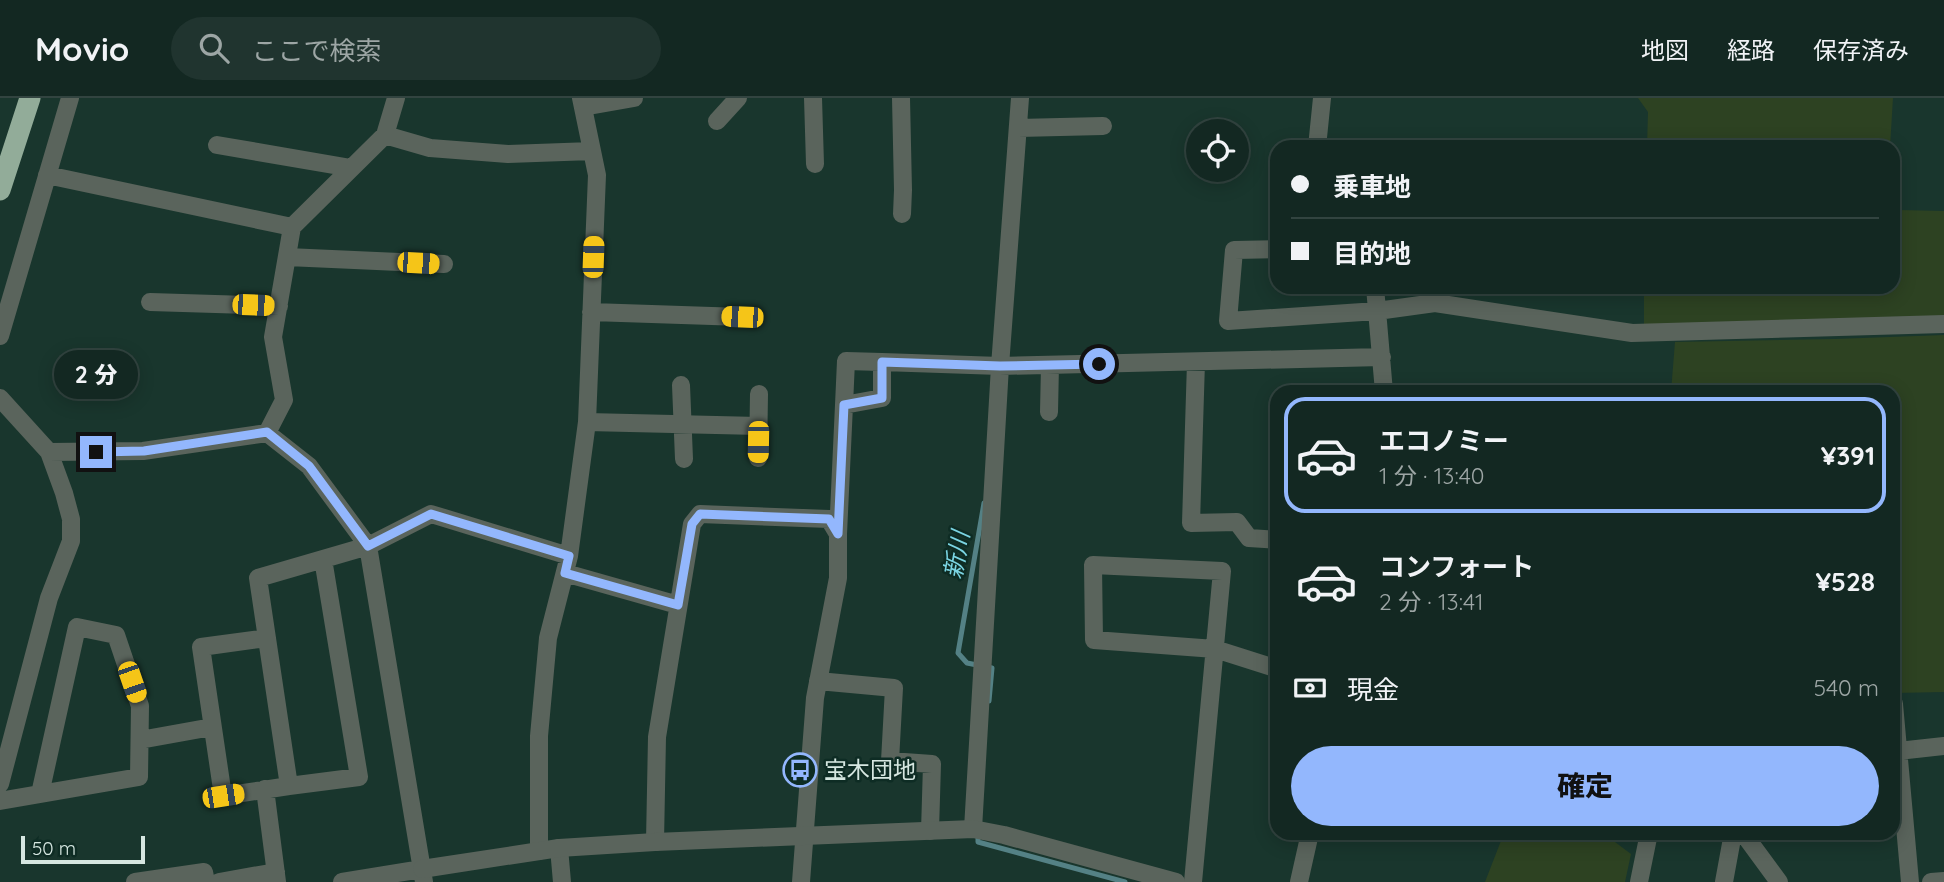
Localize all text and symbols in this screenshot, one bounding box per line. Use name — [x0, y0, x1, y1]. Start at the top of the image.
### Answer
search box — [171, 17, 661, 80]
text: Movio — [35, 28, 129, 69]
icon: search — [195, 29, 233, 67]
text: ここで検索 — [251, 34, 381, 67]
text: 地図 — [1641, 35, 1689, 65]
text: 経路 — [1727, 35, 1775, 65]
text: 保存済み — [1813, 35, 1909, 65]
map controls — [1186, 119, 1249, 182]
button: locate — [1186, 119, 1249, 182]
text: 乗車地 — [1333, 170, 1411, 203]
car — [582, 236, 605, 278]
text: 目的地 — [1333, 237, 1411, 270]
car — [397, 251, 440, 275]
car — [232, 294, 275, 316]
car — [721, 306, 764, 328]
route start — [1083, 348, 1115, 380]
callout: 2 分 — [54, 350, 138, 400]
text: 2 分 — [75, 360, 117, 389]
car — [748, 421, 769, 463]
icon: car — [1295, 424, 1358, 487]
text: エコノミー — [1379, 424, 1509, 457]
route end — [80, 436, 112, 468]
text: ¥391 — [1821, 439, 1875, 472]
text: 1 分 · 13:40 — [1379, 461, 1485, 490]
water label: 新川 — [937, 526, 975, 581]
icon: car — [1295, 550, 1358, 613]
text: コンフォート — [1379, 550, 1534, 583]
text: ¥528 — [1815, 565, 1875, 598]
text: 2 分 · 13:41 — [1379, 587, 1483, 616]
car — [116, 659, 149, 705]
icon: cash — [1291, 669, 1329, 707]
text: 現金 — [1347, 673, 1399, 706]
text: 540 m — [1813, 673, 1879, 702]
button: 確定 — [1291, 746, 1879, 826]
bus stop icon: 宝木団地 — [781, 751, 819, 789]
place label: 宝木団地 — [824, 755, 916, 784]
car — [201, 782, 246, 810]
scale bar — [21, 833, 145, 865]
text: 50 m — [32, 836, 76, 860]

